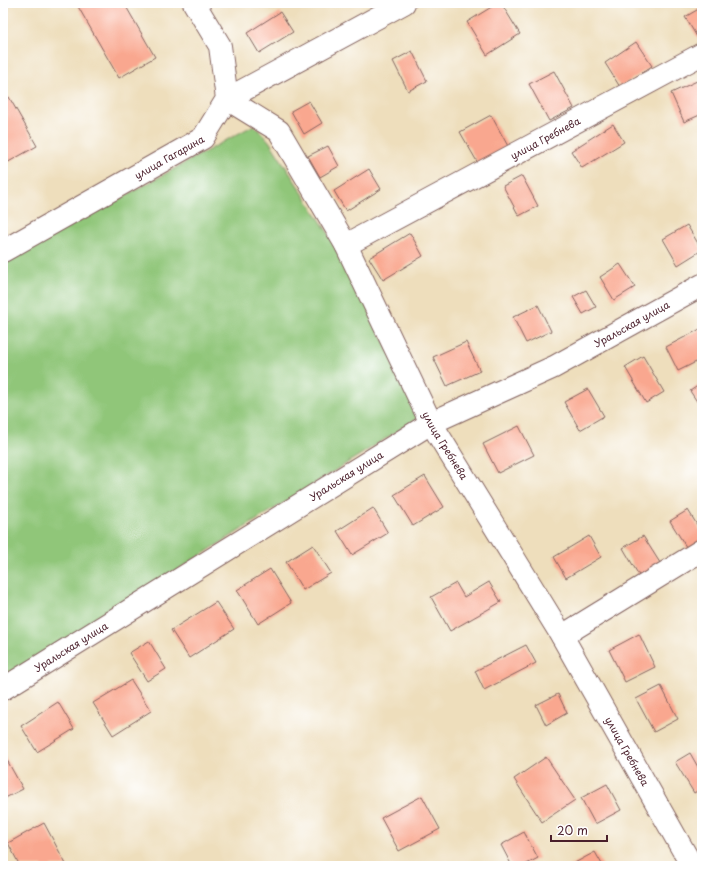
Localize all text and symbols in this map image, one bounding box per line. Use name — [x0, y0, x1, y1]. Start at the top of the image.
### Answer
street label: улица Гребнева — [507, 112, 583, 163]
street label: улица Гагарина — [131, 131, 207, 182]
street label: Уральская улица — [591, 296, 673, 350]
street label: улица Гребнева — [419, 409, 472, 483]
street label: Уральская улица — [306, 446, 386, 504]
street label: Уральская улица — [31, 617, 111, 675]
street label: улица Гребнева — [602, 714, 654, 789]
scale bar — [551, 817, 607, 843]
text: 20 m — [557, 821, 588, 839]

